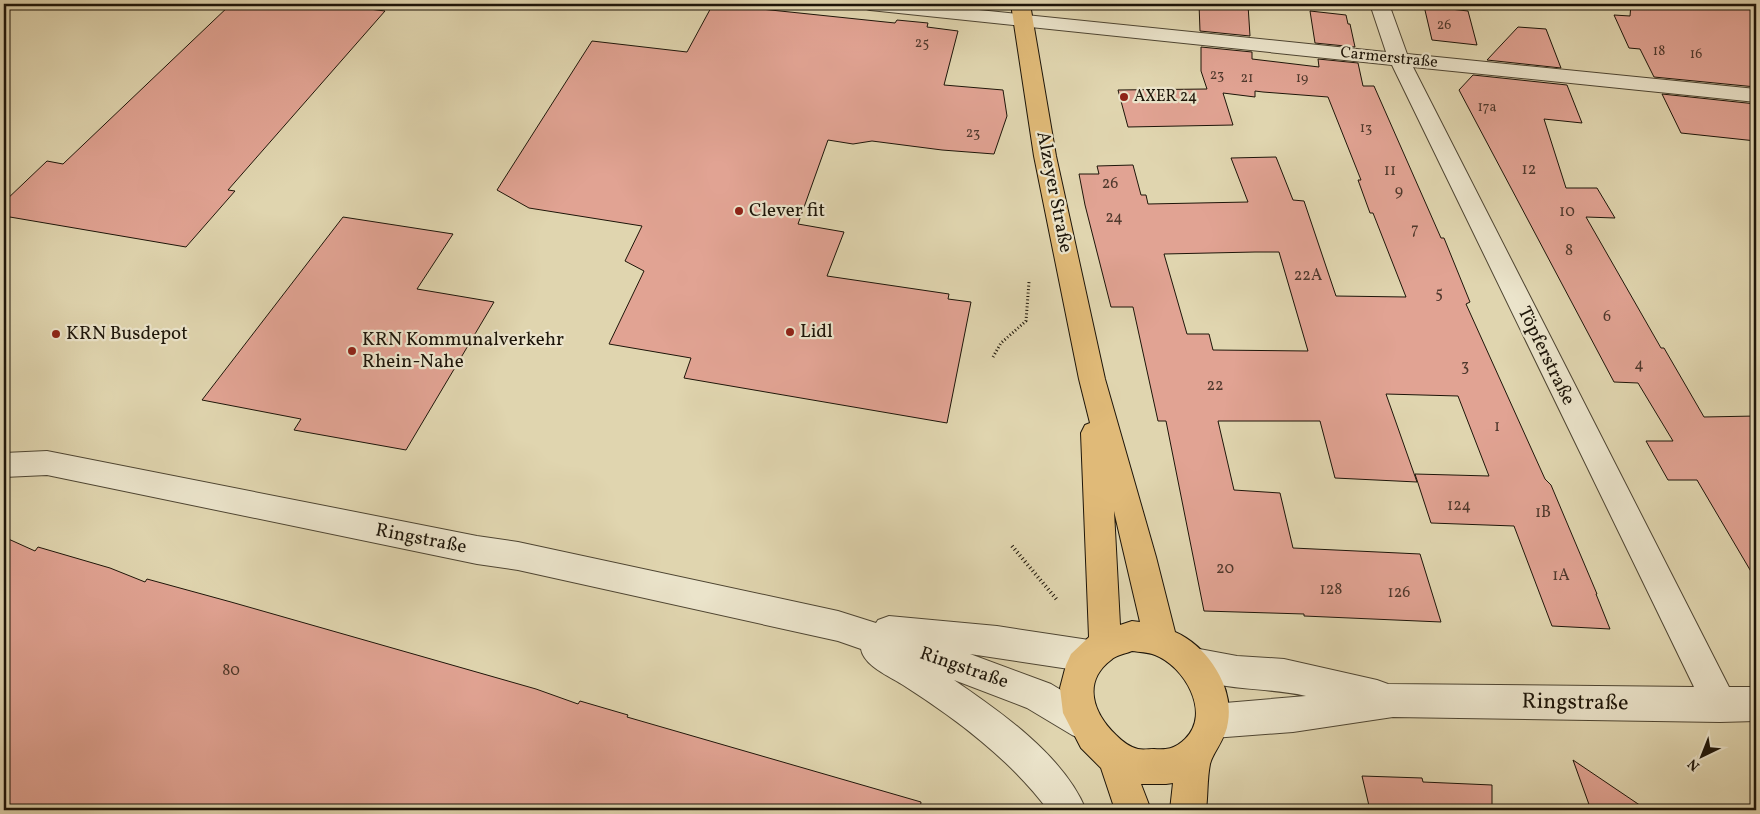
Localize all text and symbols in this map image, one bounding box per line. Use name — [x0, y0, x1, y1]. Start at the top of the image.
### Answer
house number: 26 — [1437, 16, 1451, 35]
house number: 25 — [915, 34, 929, 53]
street label: Carmerstraße — [1339, 42, 1439, 74]
house number: 18 — [1653, 42, 1665, 61]
house number: 16 — [1690, 45, 1702, 64]
house number: 23 — [1210, 66, 1224, 85]
house number: 21 — [1241, 69, 1253, 88]
house number: 19 — [1296, 69, 1308, 88]
place label: AXER 24 — [1134, 86, 1197, 108]
marker: AXER 24 — [1118, 91, 1130, 103]
house number: 17a — [1477, 98, 1497, 117]
house number: 13 — [1360, 119, 1372, 138]
house number: 23 — [966, 124, 980, 143]
street label: Alzeyer Straße — [1029, 129, 1079, 255]
house number: 12 — [1522, 159, 1536, 181]
house number: 11 — [1384, 160, 1396, 182]
house number: 26 — [1102, 173, 1118, 195]
house number: 9 — [1395, 181, 1403, 203]
place label: Clever fit — [749, 198, 825, 224]
house number: 10 — [1559, 201, 1575, 223]
marker: Clever fit — [733, 205, 745, 217]
house number: 24 — [1105, 207, 1123, 229]
house number: 7 — [1411, 219, 1419, 241]
house number: 8 — [1565, 240, 1573, 262]
house number: 22A — [1294, 265, 1322, 287]
house number: 5 — [1435, 283, 1443, 305]
street label: Töpferstraße — [1511, 302, 1581, 410]
house number: 6 — [1603, 306, 1611, 328]
place label: Lidl — [800, 319, 833, 345]
place label: KRN Busdepot — [66, 321, 188, 347]
marker: Lidl — [784, 326, 796, 338]
place label: KRN Kommunalverkehr Rhein-Nahe — [362, 327, 564, 375]
marker: KRN Busdepot — [50, 328, 62, 340]
marker: KRN Kommunalverkehr Rhein-Nahe — [346, 345, 358, 357]
house number: 4 — [1634, 354, 1644, 376]
house number: 3 — [1461, 356, 1469, 378]
house number: 22 — [1206, 375, 1224, 397]
house number: 1 — [1494, 416, 1500, 438]
house number: 124 — [1447, 495, 1471, 517]
house number: 1B — [1535, 502, 1551, 524]
street label: Ringstraße — [373, 517, 469, 561]
house number: 20 — [1216, 558, 1234, 580]
house number: 1A — [1552, 565, 1570, 587]
house number: 128 — [1320, 579, 1342, 601]
house number: 126 — [1388, 582, 1410, 604]
street label: Ringstraße — [916, 641, 1012, 695]
house number: 80 — [222, 660, 240, 682]
street label: Ringstraße — [1521, 687, 1629, 719]
north arrow — [1678, 732, 1728, 782]
text: N — [1684, 754, 1704, 775]

